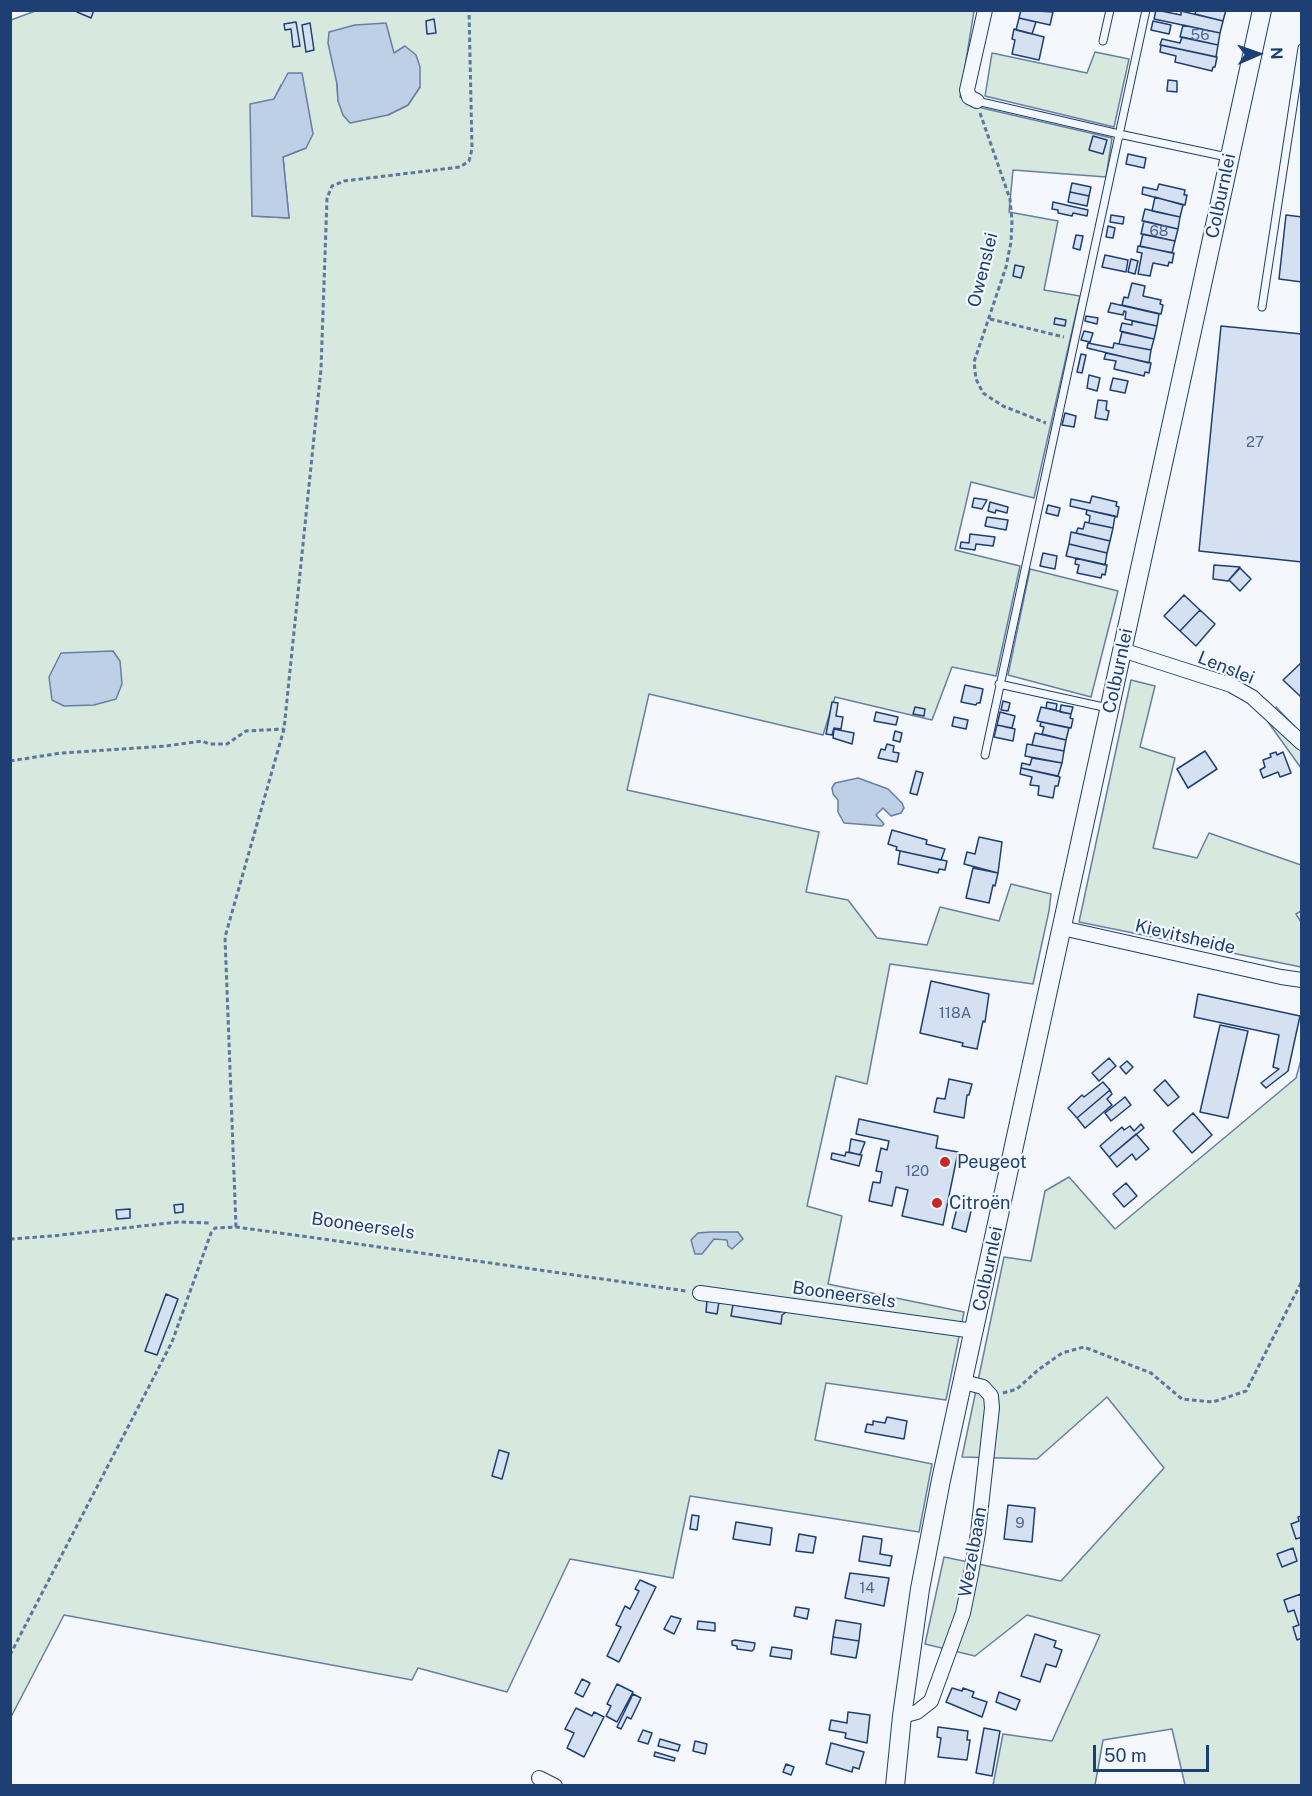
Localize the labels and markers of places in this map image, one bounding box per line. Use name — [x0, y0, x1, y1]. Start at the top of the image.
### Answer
place label: Peugeot — [957, 1151, 1027, 1173]
marker: Peugeot — [938, 1155, 952, 1169]
place label: Citroën — [949, 1192, 1011, 1214]
marker: Citroën — [930, 1196, 944, 1210]

